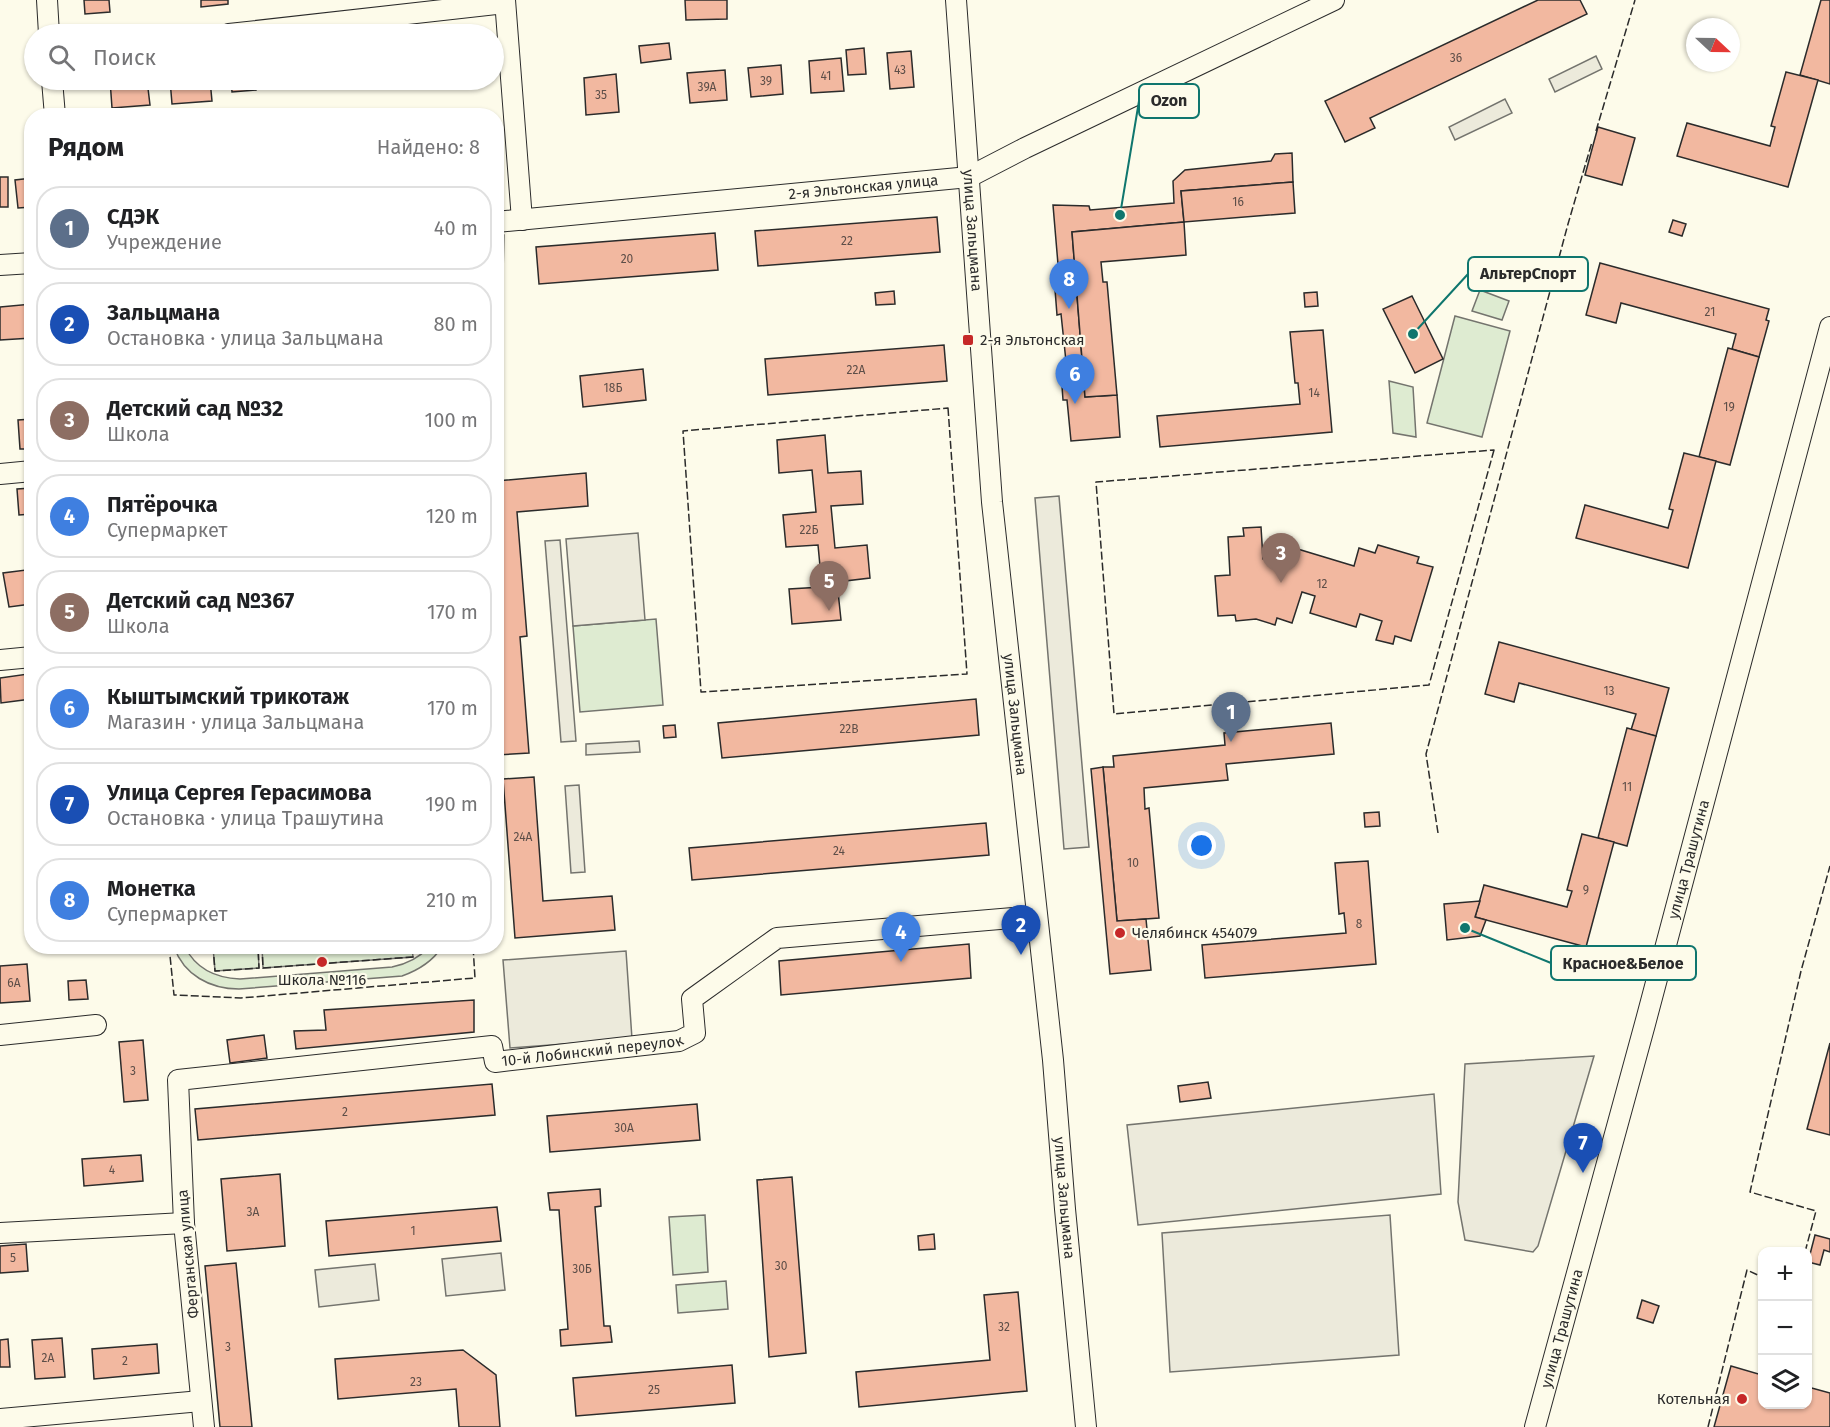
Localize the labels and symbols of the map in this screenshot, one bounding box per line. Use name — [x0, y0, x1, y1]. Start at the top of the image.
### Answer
north arrow — [1686, 18, 1740, 72]
house number: 36 — [1450, 51, 1462, 65]
house number: 43 — [894, 63, 906, 77]
house number: 41 — [821, 69, 831, 83]
house number: 39 — [760, 74, 772, 88]
house number: 39А — [698, 80, 717, 94]
callout: Ozon — [1139, 84, 1199, 118]
house number: 35 — [595, 88, 607, 102]
text: Ozon — [1151, 91, 1187, 110]
street label: улица Зальцмана — [959, 169, 986, 292]
street label: 2-я Эльтонская улица — [788, 171, 939, 203]
house number: 16 — [1232, 195, 1244, 209]
house number: 22 — [841, 234, 853, 248]
house number: 20 — [621, 252, 634, 266]
callout: АльтерСпорт — [1468, 257, 1588, 291]
pin: 8 — [1050, 260, 1088, 309]
text: АльтерСпорт — [1479, 264, 1577, 283]
house number: 21 — [1705, 305, 1715, 319]
place label: 2-я Эльтонская — [980, 331, 1084, 349]
marker: 2-я Эльтонская — [961, 333, 975, 347]
pin: 6 — [1056, 354, 1094, 404]
house number: 22А — [847, 363, 865, 377]
house number: 18Б — [604, 381, 622, 395]
house number: 14 — [1308, 386, 1320, 400]
house number: 19 — [1723, 400, 1735, 414]
house number: 22Б — [800, 523, 818, 537]
pin: 3 — [1262, 534, 1300, 583]
pin: 5 — [810, 562, 848, 611]
house number: 12 — [1316, 577, 1328, 591]
street label: улица Зальцмана — [1000, 653, 1031, 776]
house number: 13 — [1603, 684, 1615, 698]
pin: 1 — [1212, 692, 1250, 742]
house number: 22В — [839, 722, 859, 736]
house number: 11 — [1622, 780, 1632, 794]
street label: улица Трашутина — [1664, 798, 1713, 921]
house number: 24А — [514, 830, 533, 844]
your location — [1187, 831, 1216, 860]
house number: 24 — [833, 844, 846, 858]
house number: 10 — [1127, 856, 1139, 870]
house number: 9 — [1583, 883, 1589, 897]
pin: 2 — [1002, 906, 1040, 955]
pin: 4 — [882, 912, 920, 962]
house number: 8 — [1356, 917, 1363, 931]
place label: Челябинск 454079 — [1132, 924, 1257, 942]
marker: Челябинск 454079 — [1113, 926, 1127, 940]
callout: Красное&Белое — [1551, 946, 1696, 980]
text: Красное&Белое — [1562, 954, 1684, 973]
marker: Школа №116 — [315, 955, 329, 969]
place label: Школа №116 — [278, 971, 366, 989]
house number: 6А — [7, 976, 21, 990]
street label: 10-й Лобинский переулок — [500, 1031, 687, 1070]
house number: 3 — [130, 1064, 136, 1078]
house number: 2 — [342, 1105, 348, 1119]
house number: 30А — [614, 1121, 634, 1135]
pin: 7 — [1564, 1124, 1602, 1173]
street label: улица Зальцмана — [1050, 1136, 1079, 1260]
house number: 4 — [109, 1163, 116, 1177]
street label: Ферганская улица — [173, 1189, 203, 1319]
house number: 3А — [247, 1205, 260, 1219]
house number: 1 — [410, 1224, 416, 1238]
house number: 5 — [10, 1251, 16, 1265]
house number: 30 — [775, 1259, 788, 1273]
house number: 30Б — [572, 1262, 592, 1276]
street label: улица Трашутина — [1537, 1267, 1587, 1390]
house number: 32 — [998, 1320, 1010, 1334]
house number: 3 — [225, 1340, 231, 1354]
house number: 2А — [42, 1351, 55, 1365]
house number: 2 — [122, 1354, 128, 1368]
house number: 23 — [410, 1375, 422, 1389]
house number: 25 — [648, 1383, 660, 1397]
place label: Котельная — [1657, 1390, 1730, 1408]
marker: Котельная — [1735, 1392, 1749, 1406]

